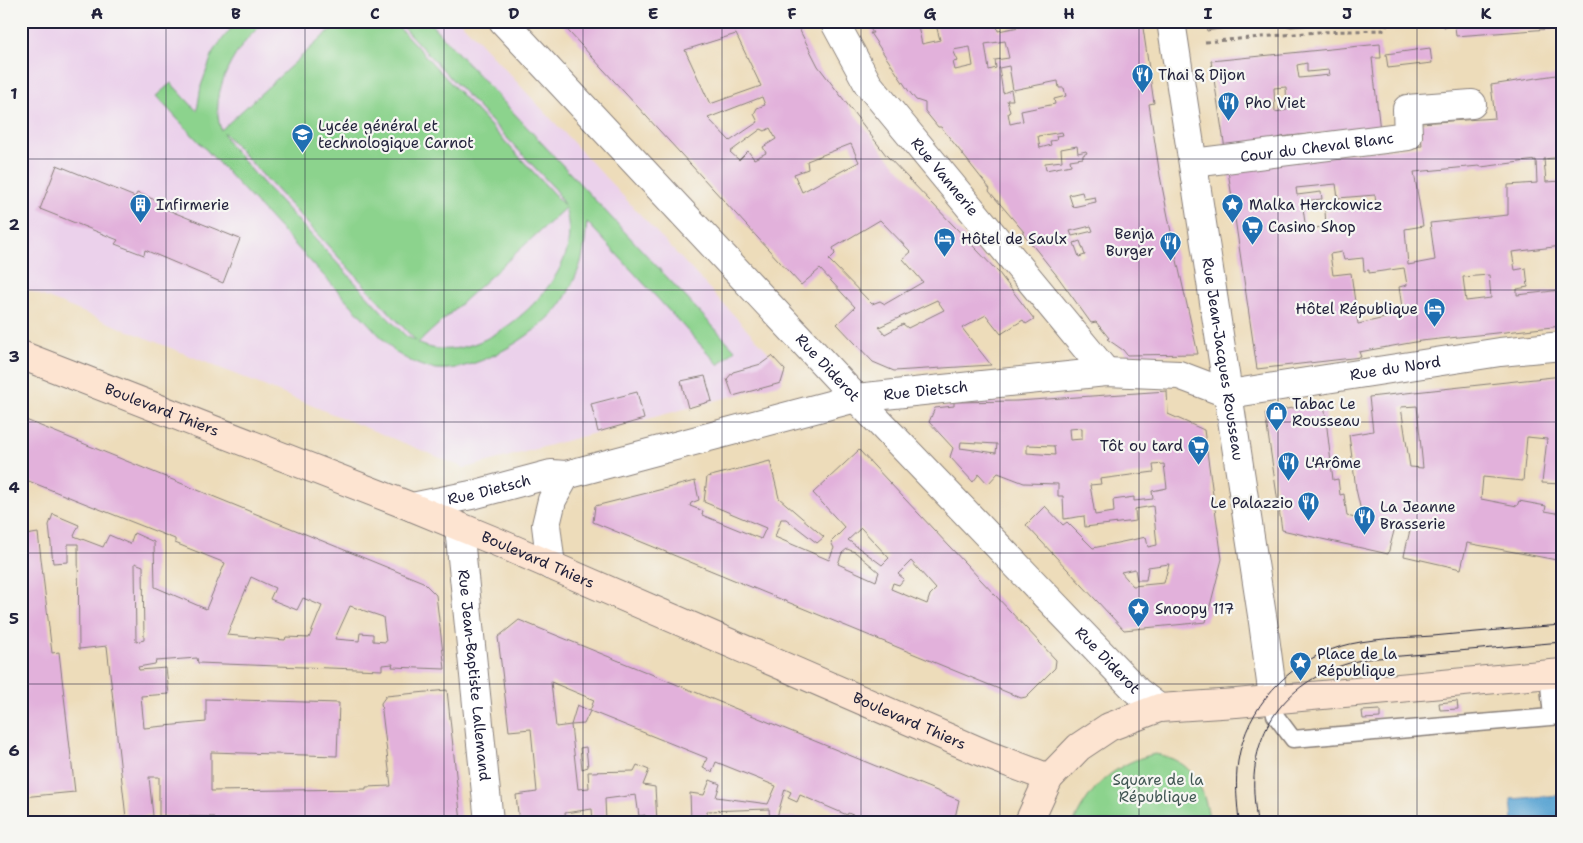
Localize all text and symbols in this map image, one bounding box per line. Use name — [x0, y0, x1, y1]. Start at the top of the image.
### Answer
text: A — [91, 3, 103, 24]
text: B — [231, 3, 241, 24]
text: C — [370, 3, 380, 24]
text: D — [508, 3, 520, 24]
text: E — [648, 3, 658, 24]
text: F — [787, 3, 797, 24]
text: G — [924, 3, 937, 24]
text: H — [1063, 3, 1075, 24]
text: I — [1204, 3, 1213, 24]
text: J — [1342, 3, 1352, 24]
text: K — [1481, 3, 1492, 24]
restaurant icon: Thai & Dijon — [1130, 63, 1154, 94]
place label: Thai & Dijon — [1158, 65, 1245, 85]
text: 1 — [10, 83, 18, 104]
restaurant icon: Pho Viet — [1217, 91, 1241, 122]
place label: Pho Viet — [1245, 93, 1306, 113]
place label: Lycée général et technologique Carnot — [318, 116, 474, 153]
school or university icon: Lycée général et technologique Carnot — [290, 123, 314, 154]
street label: Cour du Cheval Blanc — [1239, 128, 1395, 167]
street label: Rue Vannerie — [906, 133, 983, 220]
building icon: Infirmerie — [128, 193, 152, 224]
place icon: Malka Herckowicz — [1221, 193, 1245, 224]
place label: Infirmerie — [156, 195, 230, 215]
place label: Malka Herckowicz — [1249, 195, 1383, 215]
text: 2 — [8, 214, 20, 235]
supermarket icon: Casino Shop — [1240, 215, 1264, 246]
place label: Casino Shop — [1268, 217, 1356, 237]
place label: Benja Burger — [1106, 224, 1155, 261]
hotel icon: Hôtel de Saulx — [933, 227, 957, 258]
place label: Hôtel de Saulx — [961, 229, 1067, 249]
restaurant icon: Benja Burger — [1158, 231, 1182, 262]
street label: Rue Jean-Jacques Rousseau — [1197, 256, 1248, 462]
hotel icon: Hôtel République — [1422, 297, 1446, 328]
place label: Hôtel République — [1295, 299, 1418, 319]
street label: Rue Diderot — [791, 330, 864, 406]
text: 3 — [8, 346, 20, 367]
street label: Rue du Nord — [1348, 351, 1442, 385]
street label: Rue Dietsch — [882, 376, 969, 405]
street label: Boulevard Thiers — [102, 378, 222, 441]
place label: Tabac Le Rousseau — [1292, 394, 1360, 431]
shop icon: Tabac Le Rousseau — [1264, 401, 1288, 432]
supermarket icon: Tôt ou tard — [1187, 434, 1211, 465]
place label: Tôt ou tard — [1100, 436, 1183, 456]
restaurant icon: L'Arôme — [1277, 451, 1301, 482]
place label: L'Arôme — [1305, 453, 1361, 473]
street label: Rue Dietsch — [446, 470, 533, 510]
text: 4 — [8, 477, 20, 498]
restaurant icon: Le Palazzio — [1297, 491, 1321, 522]
place label: Le Palazzio — [1210, 493, 1293, 513]
place label: La Jeanne Brasserie — [1380, 497, 1456, 534]
restaurant icon: La Jeanne Brasserie — [1352, 504, 1376, 535]
street label: Boulevard Thiers — [478, 527, 597, 593]
street label: Rue Jean-Baptiste Lallemand — [453, 568, 495, 783]
place icon: Snoopy 117 — [1127, 597, 1151, 628]
place label: Snoopy 117 — [1155, 599, 1234, 619]
text: 5 — [9, 608, 19, 629]
street label: Rue Diderot — [1071, 623, 1145, 698]
place label: Place de la République — [1317, 644, 1398, 681]
place icon: Place de la République — [1289, 651, 1313, 682]
street label: Boulevard Thiers — [850, 688, 969, 754]
text: 6 — [8, 740, 20, 761]
park label: Square de la République — [1112, 770, 1204, 807]

